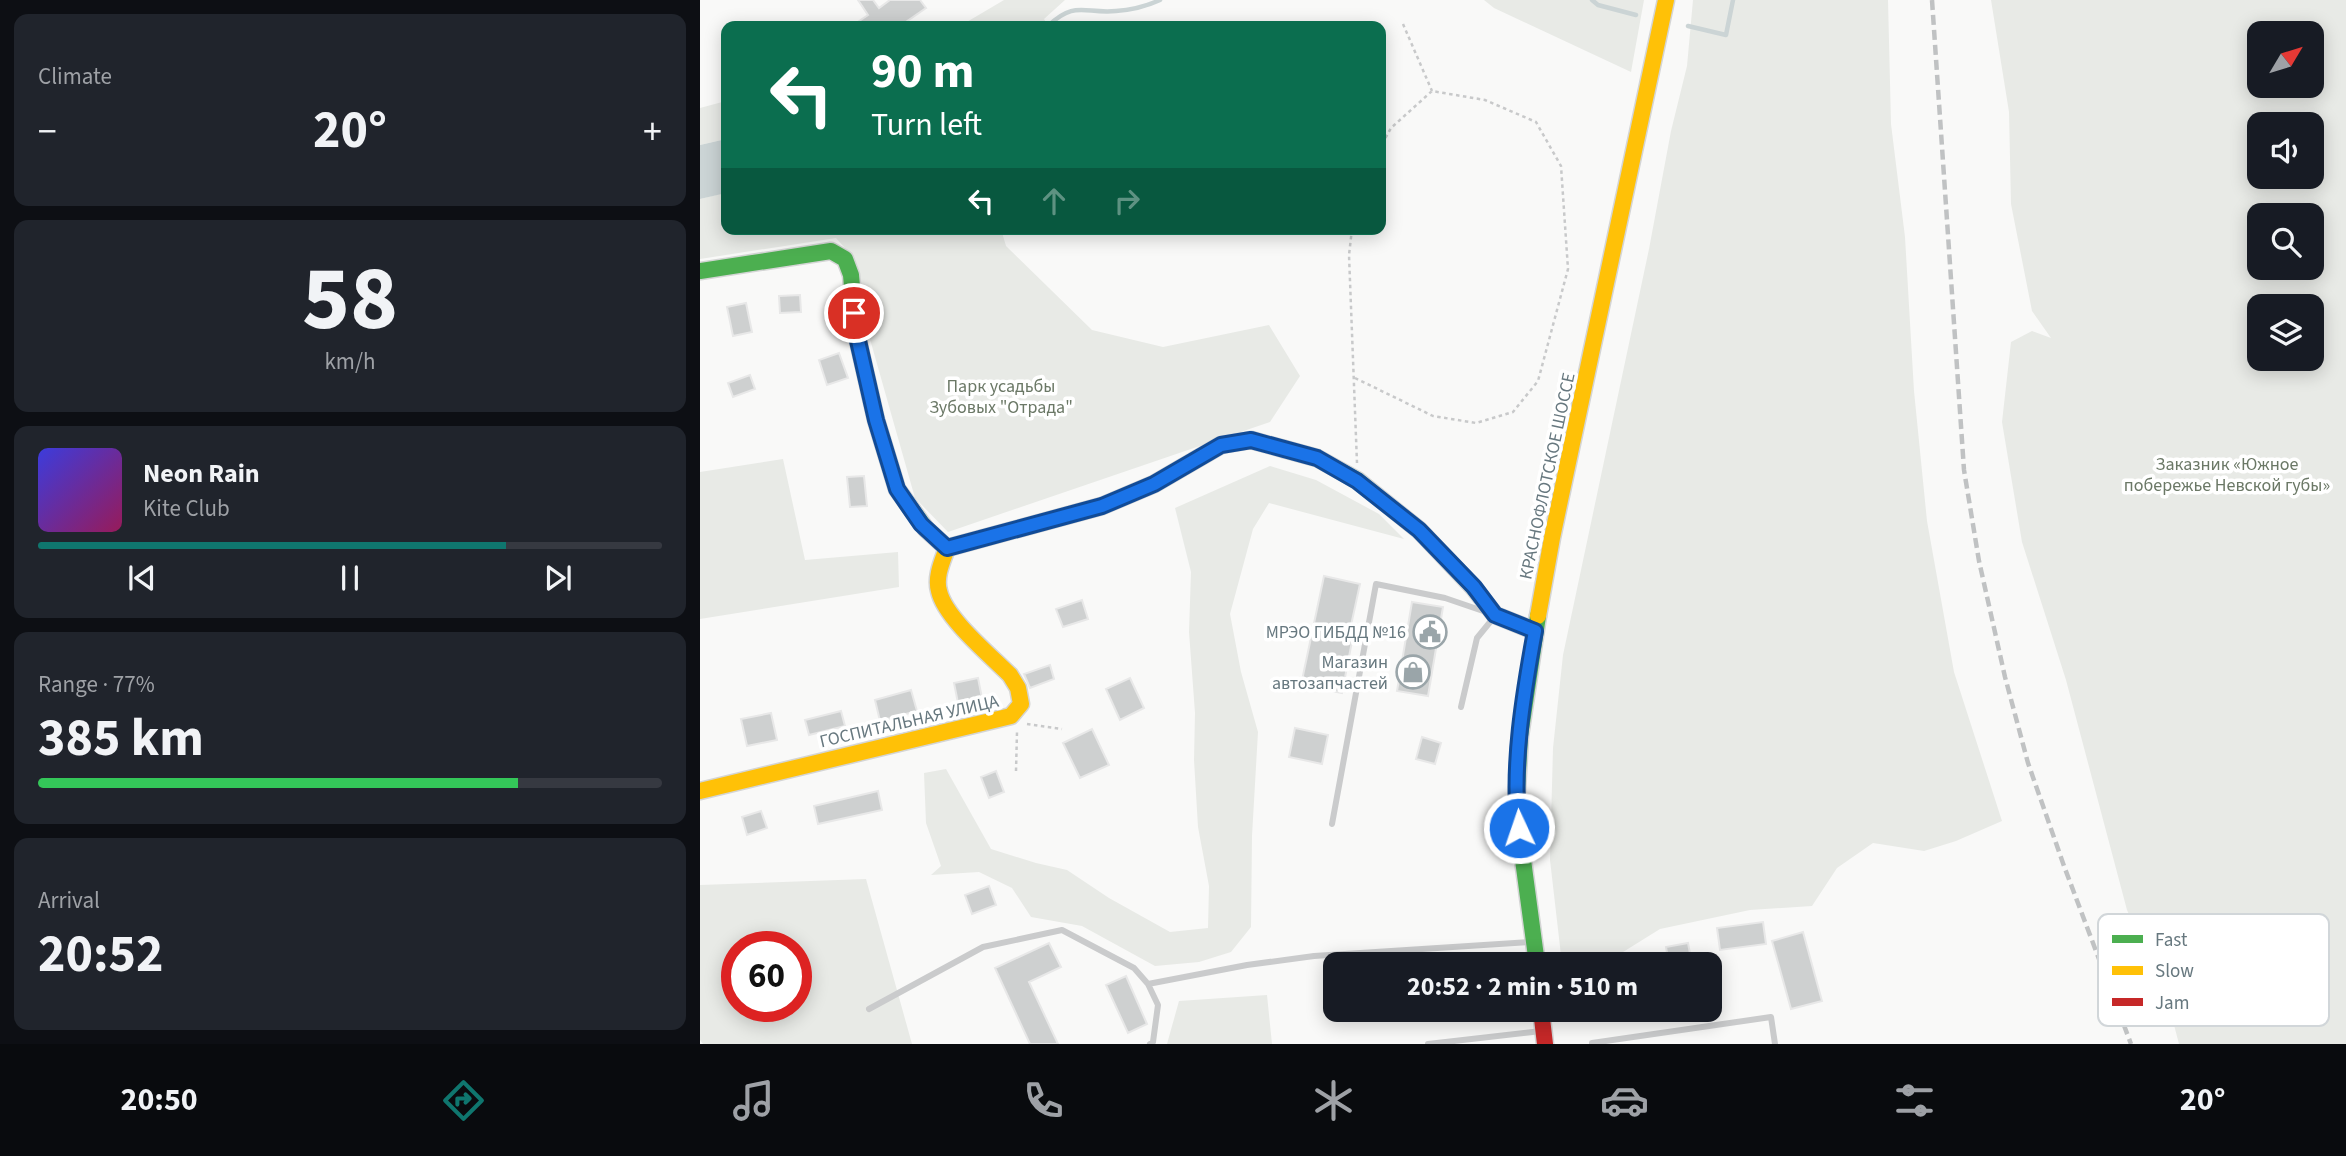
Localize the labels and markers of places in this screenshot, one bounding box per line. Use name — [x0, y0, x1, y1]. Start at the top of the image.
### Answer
pin — [824, 283, 884, 343]
public building icon: МРЭО ГИБДД №16 — [1411, 613, 1449, 651]
place label: МРЭО ГИБДД №16 — [1266, 620, 1406, 645]
place label: Магазин автозапчастей — [1272, 650, 1388, 696]
shop icon: Магазин автозапчастей — [1394, 653, 1432, 691]

